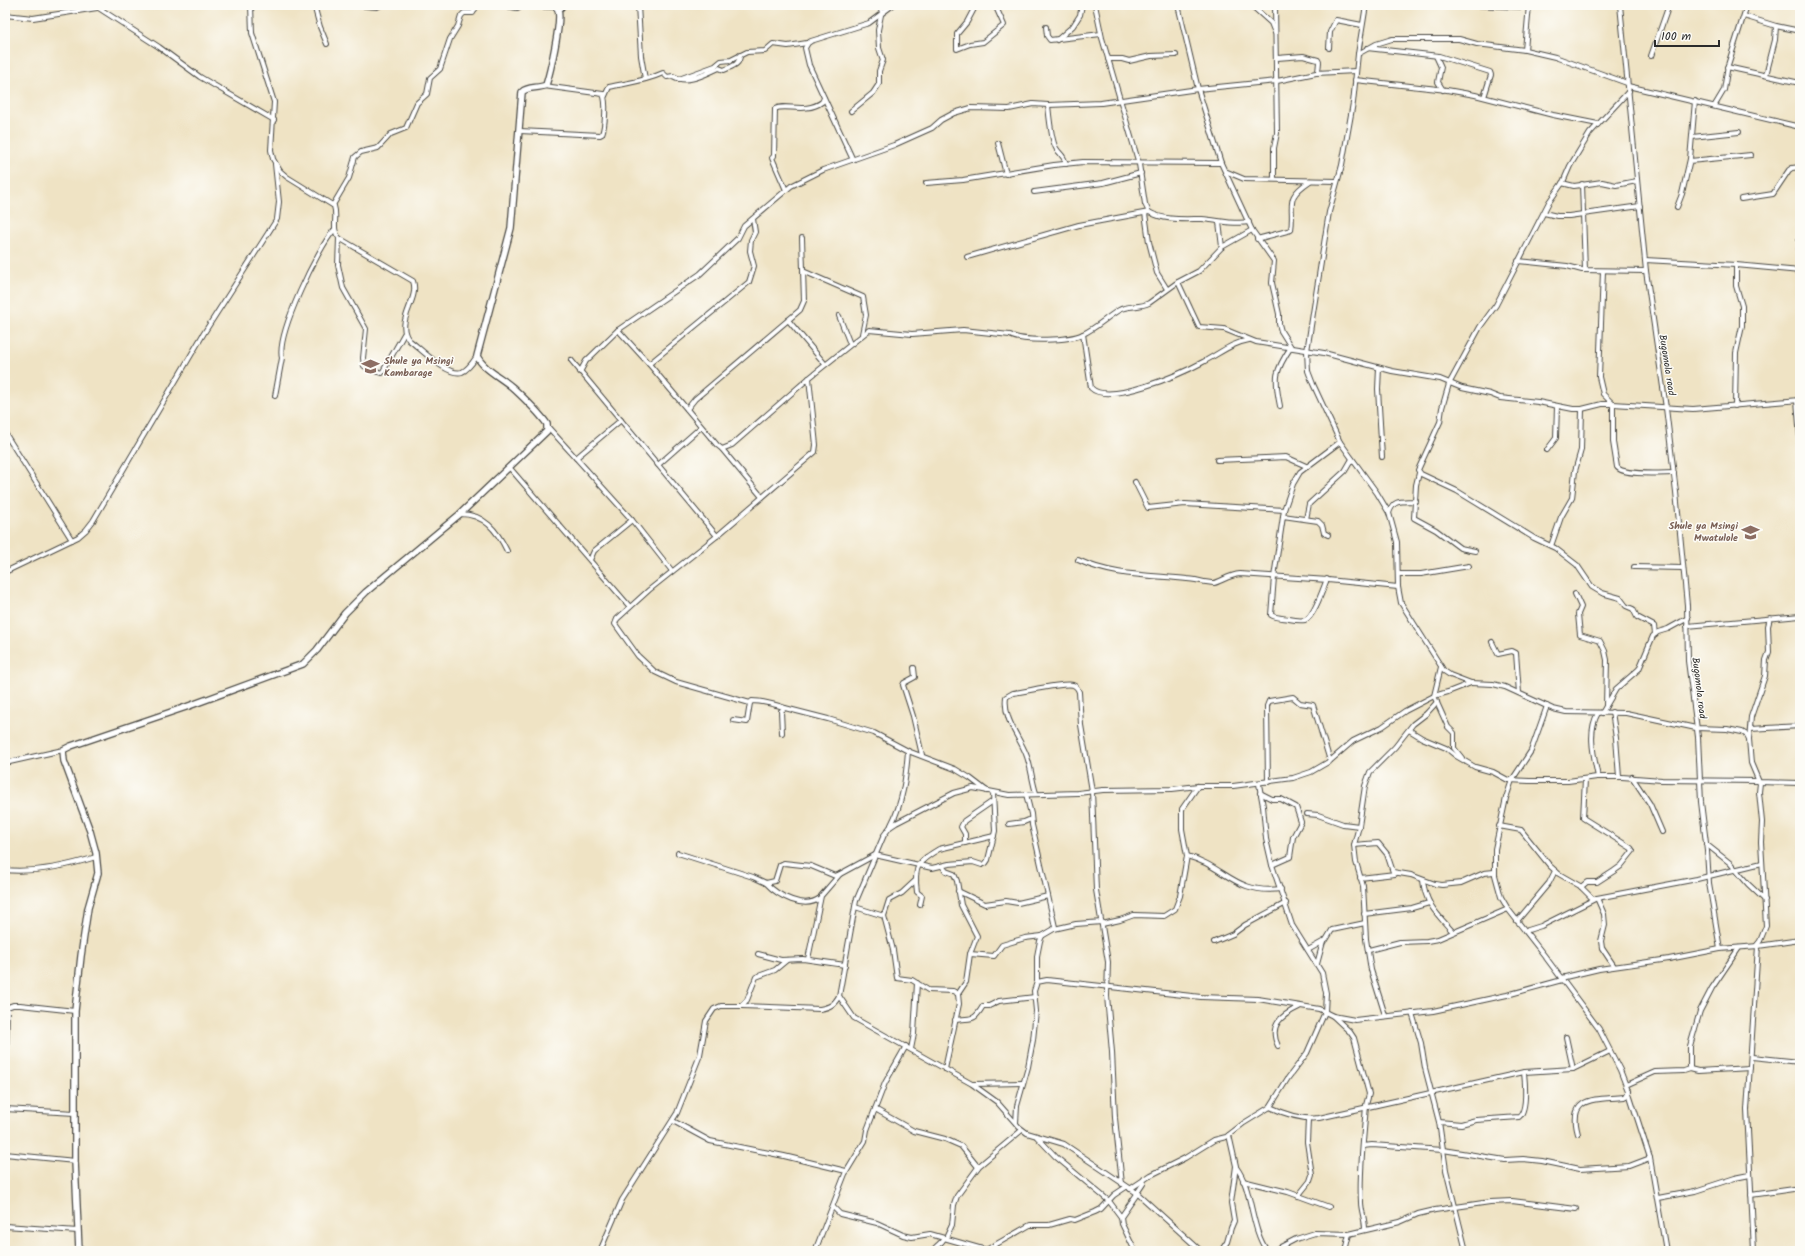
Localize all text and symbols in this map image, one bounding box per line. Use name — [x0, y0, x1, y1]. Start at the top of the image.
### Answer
scale bar — [1655, 22, 1719, 48]
text: 100 m — [1661, 27, 1692, 46]
street label: Bugomola road — [1654, 333, 1680, 398]
place label: Shule ya Msingi Kambarage — [384, 353, 454, 381]
school or university icon: Shule ya Msingi Kambarage — [361, 357, 381, 377]
place label: Shule ya Msingi Mwatulole — [1669, 518, 1738, 546]
school or university icon: Shule ya Msingi Mwatulole — [1741, 522, 1761, 542]
street label: Bugomola road — [1687, 656, 1711, 721]

